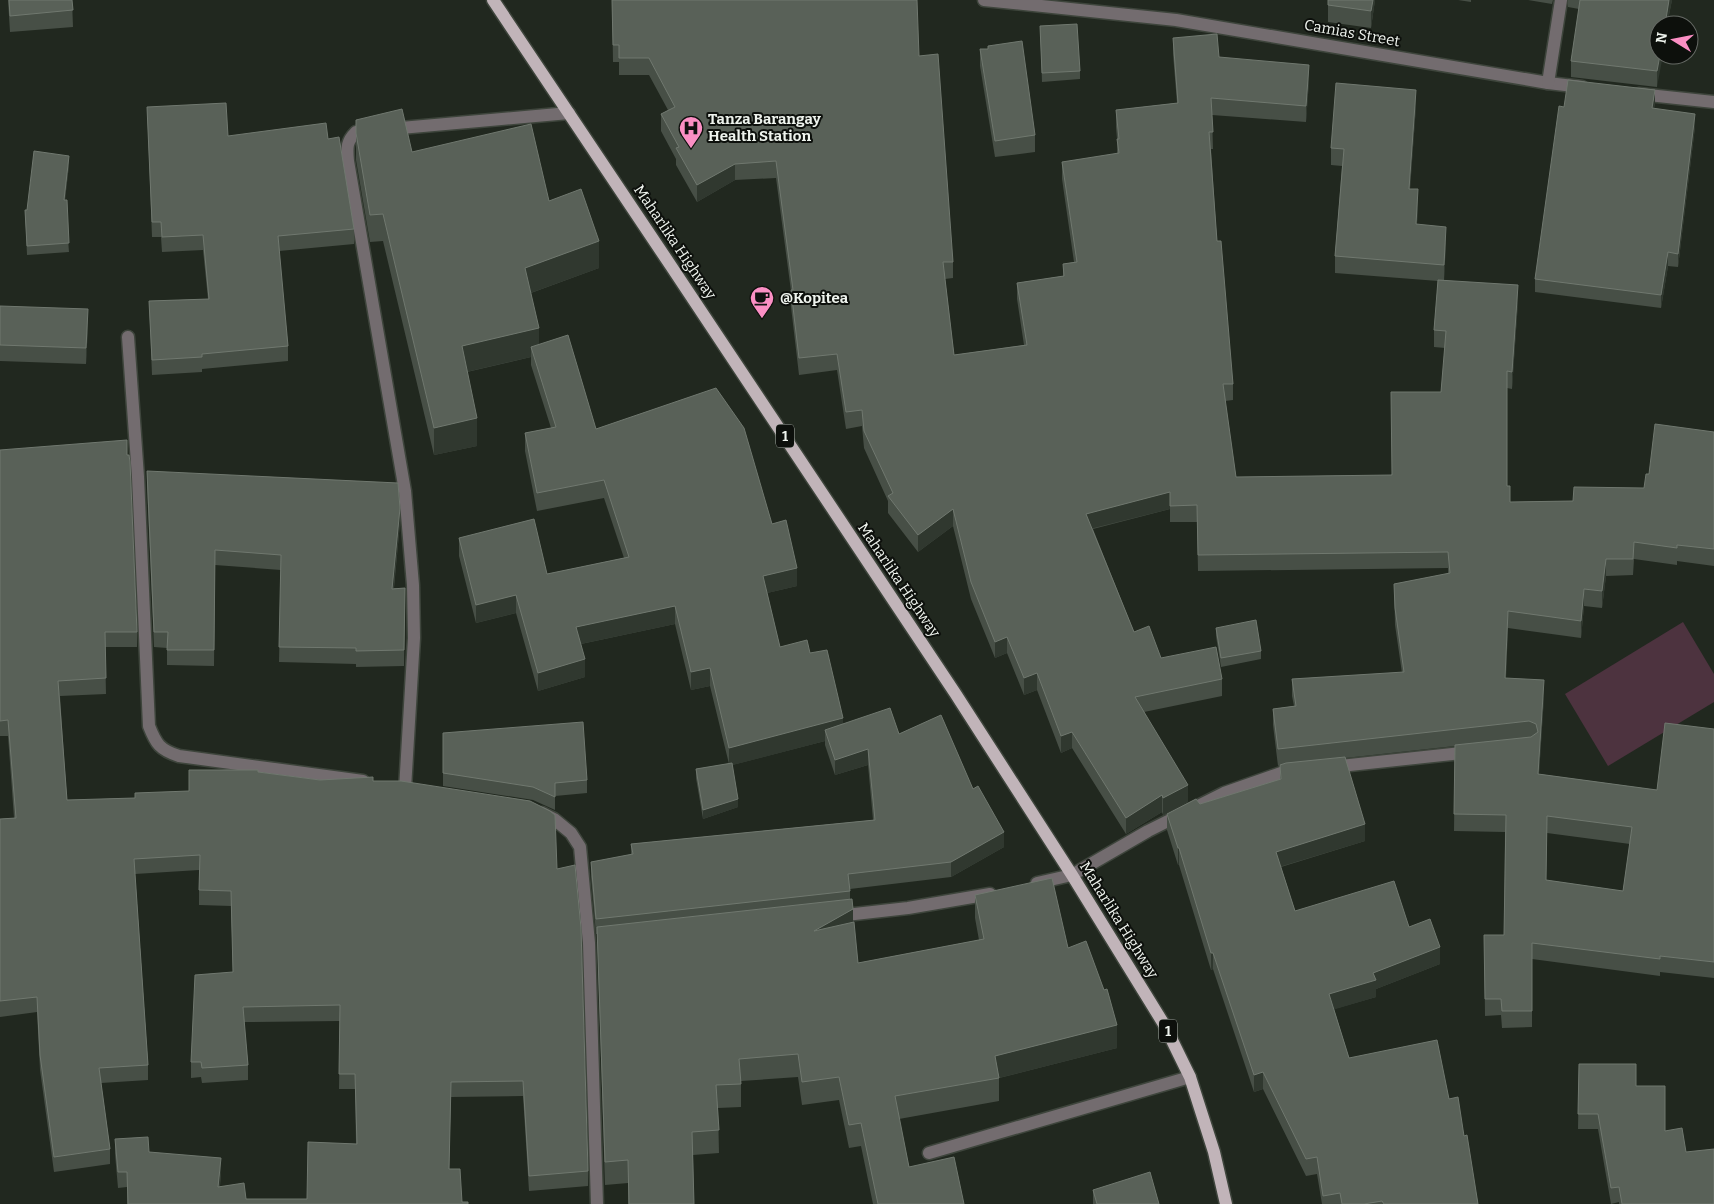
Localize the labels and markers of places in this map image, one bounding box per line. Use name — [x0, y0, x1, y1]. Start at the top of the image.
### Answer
place label: Tanza Barangay Health Station — [708, 110, 821, 145]
hospital icon: Tanza Barangay Health Station — [678, 115, 704, 149]
cafe icon: @Kopitea — [749, 285, 775, 319]
place label: @Kopitea — [780, 289, 849, 307]

